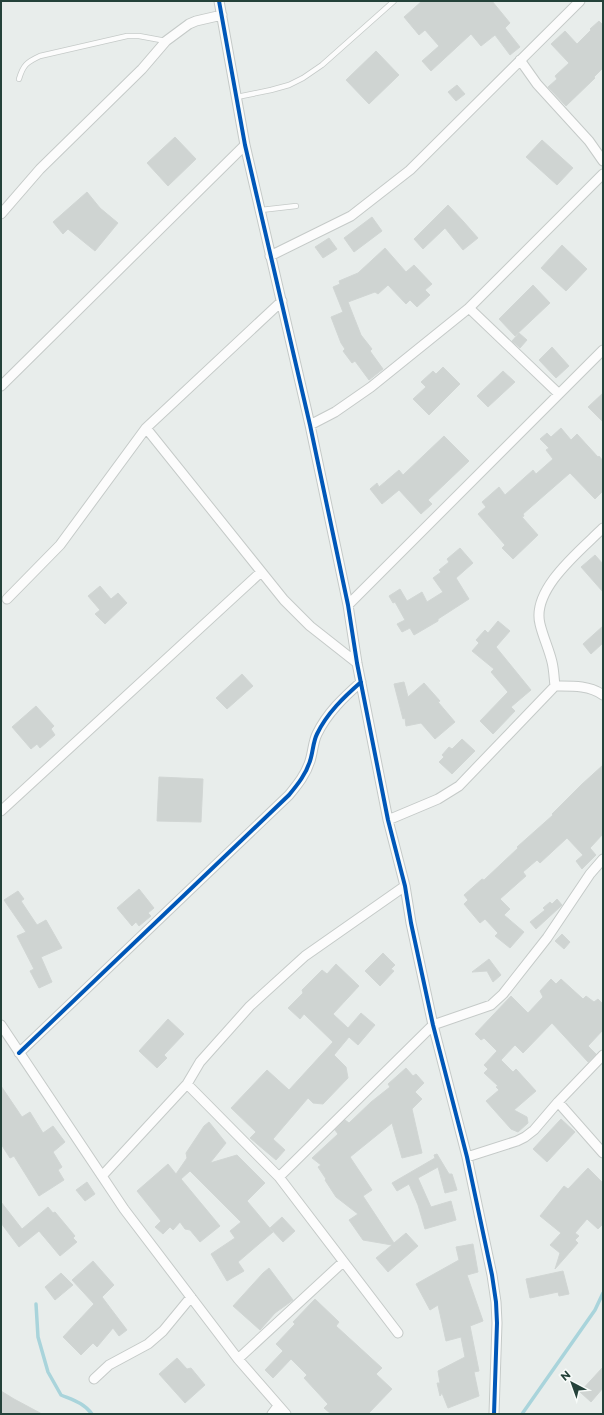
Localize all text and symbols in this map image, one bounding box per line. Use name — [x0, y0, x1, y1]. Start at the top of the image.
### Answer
north arrow — [552, 1363, 592, 1403]
text: N — [557, 1367, 573, 1384]

